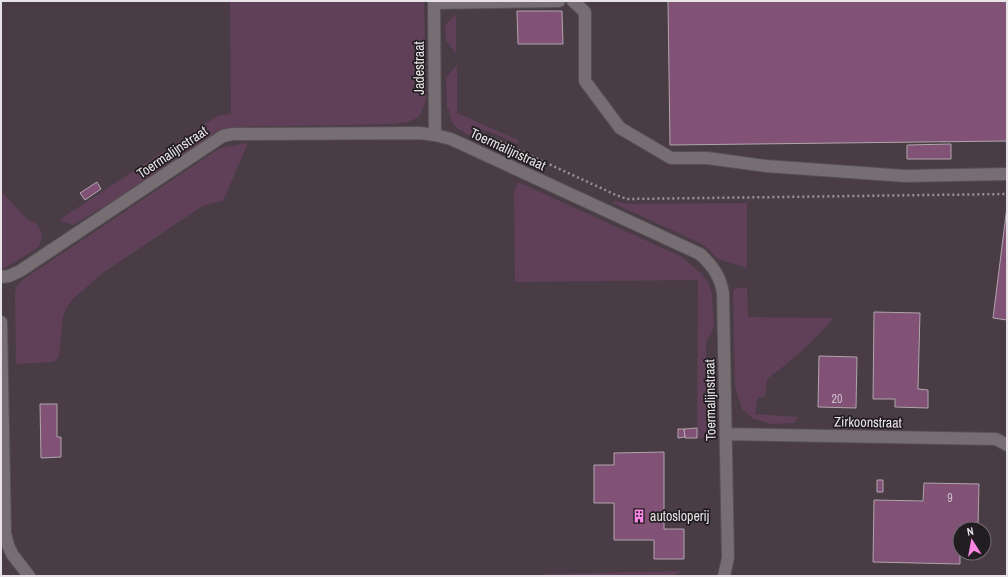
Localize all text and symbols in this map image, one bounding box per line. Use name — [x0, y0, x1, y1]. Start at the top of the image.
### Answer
street label: Jadestraat — [410, 41, 428, 95]
street label: Toermalijnstraat — [133, 122, 211, 182]
street label: Toermalijnstraat — [467, 124, 549, 174]
street label: Toermalijnstraat — [700, 359, 720, 441]
house number: 20 — [832, 391, 842, 407]
street label: Zirkoonstraat — [834, 412, 902, 432]
house number: 9 — [947, 490, 953, 506]
place label: autosloperij — [650, 507, 709, 525]
building icon: autosloperij — [631, 508, 647, 524]
north arrow — [952, 521, 992, 561]
text: N — [966, 524, 975, 539]

